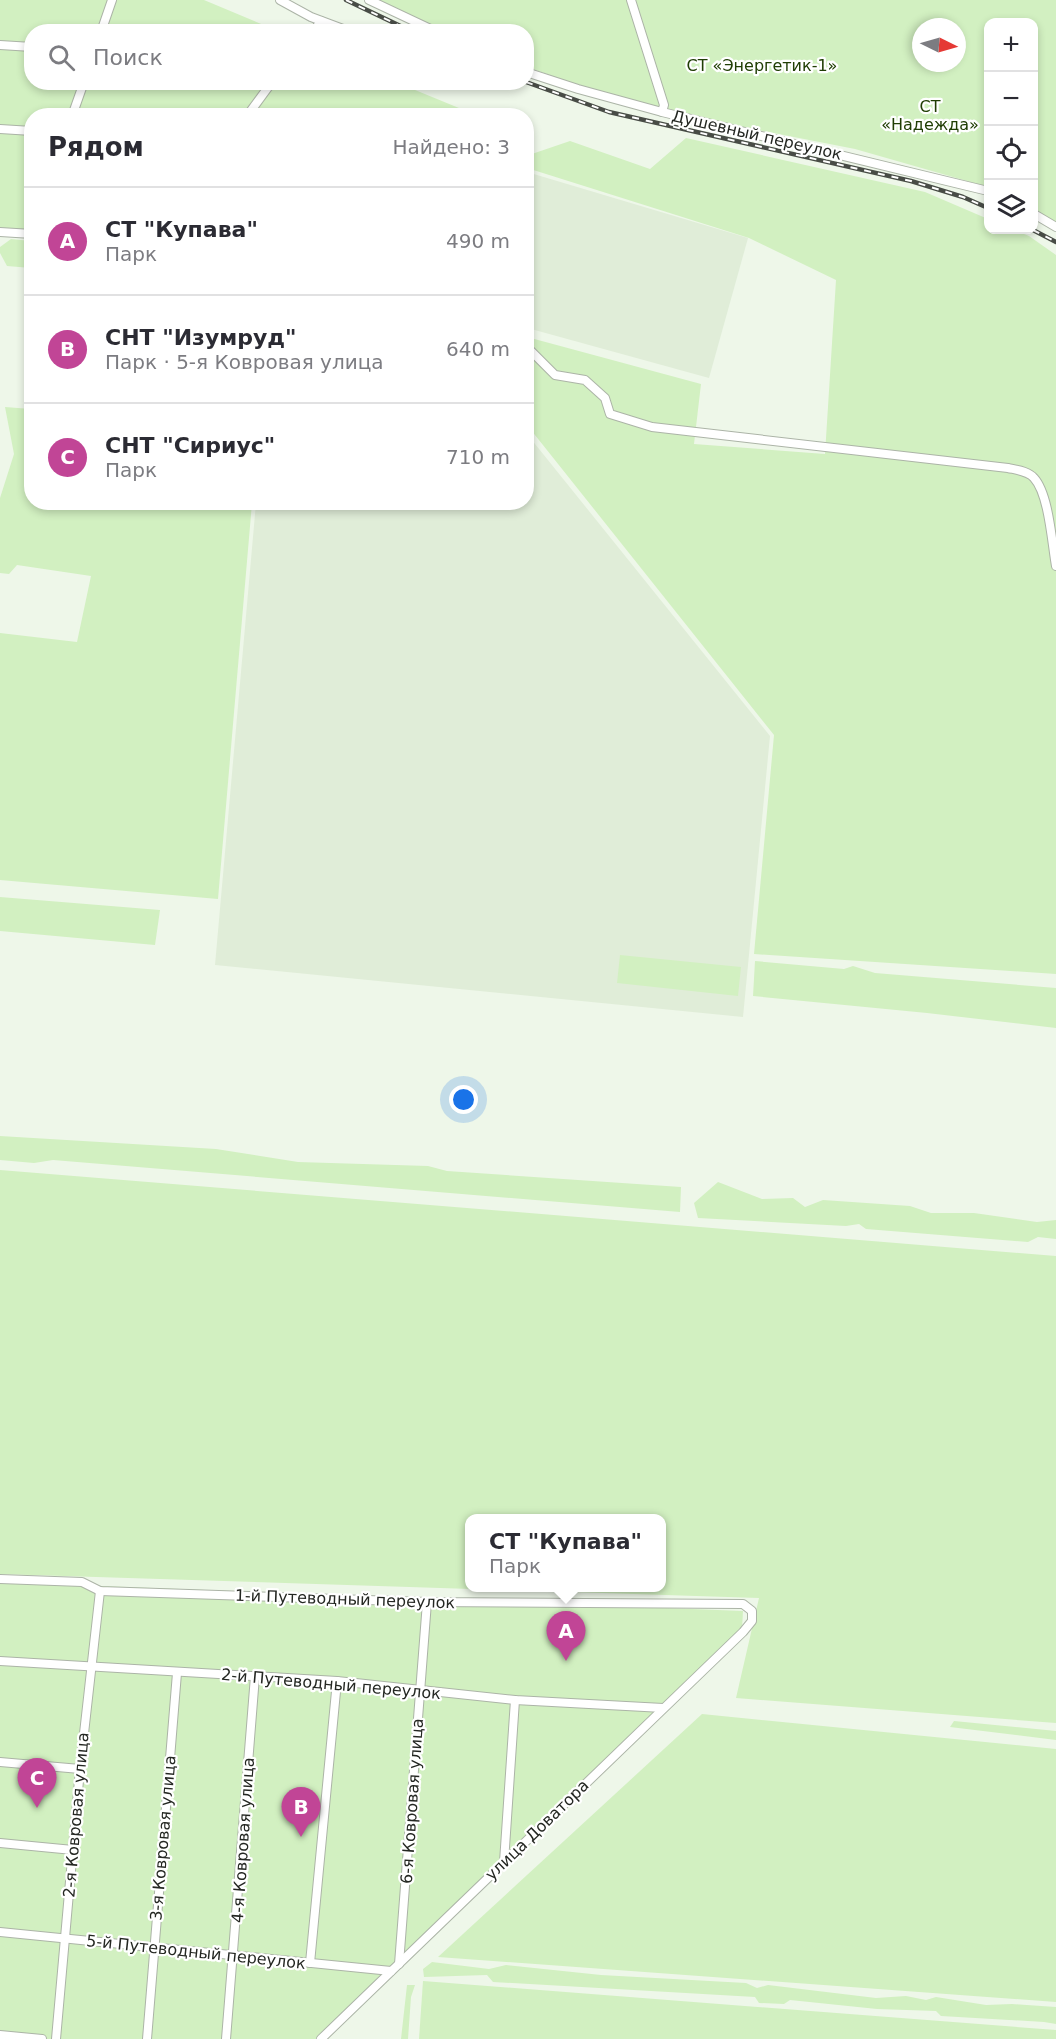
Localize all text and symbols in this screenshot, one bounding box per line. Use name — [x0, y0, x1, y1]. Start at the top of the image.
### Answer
north arrow — [912, 18, 966, 72]
map controls — [984, 18, 1038, 234]
button: + — [984, 18, 1038, 72]
search box — [24, 24, 534, 90]
icon: search — [45, 41, 78, 74]
text: Поиск — [93, 45, 163, 70]
park label: СТ «Энергетик-1» — [687, 56, 837, 75]
button: − — [984, 72, 1038, 126]
park label: СТ «Надежда» — [881, 97, 979, 134]
street label: Душевный переулок — [670, 106, 844, 164]
button: locate — [984, 126, 1038, 180]
text: Рядом — [48, 132, 144, 162]
text: Найдено: 3 — [392, 135, 510, 159]
button: layers — [984, 180, 1038, 234]
text: СТ "Купава" — [105, 217, 258, 242]
text: A — [60, 229, 75, 253]
text: 490 m — [446, 229, 510, 253]
text: Парк — [105, 242, 157, 266]
text: СНТ "Изумруд" — [105, 325, 297, 350]
text: B — [60, 337, 75, 361]
text: 640 m — [446, 337, 510, 361]
text: Парк · 5-я Ковровая улица — [105, 350, 384, 374]
text: СНТ "Сириус" — [105, 433, 275, 458]
text: C — [60, 445, 75, 469]
text: 710 m — [446, 445, 510, 469]
text: Парк — [105, 458, 157, 482]
your location — [449, 1085, 478, 1114]
popup — [465, 1514, 666, 1592]
text: СТ "Купава" — [489, 1529, 642, 1554]
text: Парк — [489, 1554, 541, 1578]
street label: 1-й Путеводный переулок — [235, 1586, 456, 1612]
pin: A — [546, 1612, 586, 1661]
street label: 2-й Путеводный переулок — [220, 1665, 442, 1703]
street label: 6-я Ковровая улица — [397, 1718, 427, 1884]
street label: 2-я Ковровая улица — [59, 1732, 93, 1898]
street label: 3-я Ковровая улица — [146, 1755, 180, 1921]
street label: 4-я Ковровая улица — [228, 1757, 258, 1923]
pin: C — [18, 1758, 57, 1808]
street label: улица Доватора — [481, 1776, 593, 1884]
pin: B — [282, 1788, 320, 1837]
street label: 5-й Путеводный переулок — [85, 1931, 307, 1973]

